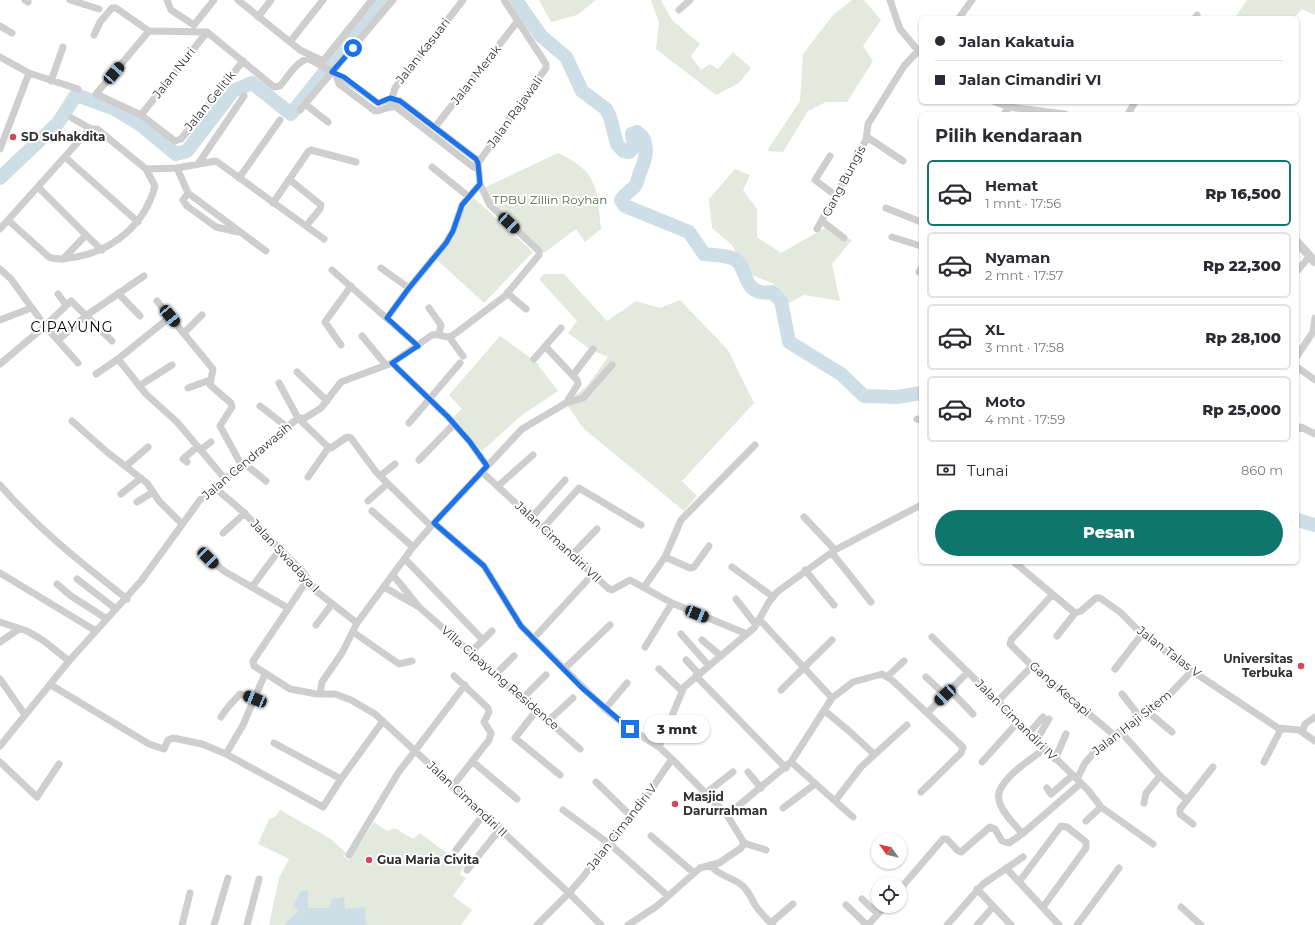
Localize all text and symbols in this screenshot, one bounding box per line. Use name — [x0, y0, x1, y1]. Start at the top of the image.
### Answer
street label: Jalan Kasuari — [392, 15, 453, 87]
text: Jalan Kakatuia — [959, 32, 1074, 51]
route start — [344, 39, 362, 57]
street label: Jalan Merak — [447, 41, 504, 108]
street label: Jalan Nuri — [148, 44, 198, 102]
car — [102, 60, 126, 86]
street label: Jalan Gelitik — [180, 67, 239, 134]
text: Jalan Cimandiri VI — [959, 70, 1102, 89]
street label: Jalan Rajawali — [483, 73, 545, 151]
text: Pilih kendaraan — [935, 125, 1082, 147]
place label: SD Suhakdita — [21, 129, 105, 144]
marker: SD Suhakdita — [8, 132, 18, 142]
street label: Gang Bungis — [819, 143, 869, 219]
icon: car — [937, 175, 973, 211]
text: Hemat — [985, 176, 1038, 195]
text: Rp 16,500 — [1205, 184, 1281, 203]
park label: TPBU Zillin Royhan — [493, 192, 607, 207]
text: 1 mnt · 17:56 — [985, 195, 1061, 211]
car — [496, 210, 522, 236]
icon: car — [937, 247, 973, 283]
text: Nyaman — [985, 248, 1050, 267]
text: Rp 22,300 — [1203, 256, 1281, 275]
text: 2 mnt · 17:57 — [985, 267, 1063, 283]
car — [158, 303, 182, 329]
district label: CIPAYUNG — [30, 318, 114, 336]
icon: car — [937, 319, 973, 355]
text: XL — [985, 320, 1004, 339]
text: Rp 28,100 — [1205, 328, 1281, 347]
text: 3 mnt · 17:58 — [985, 339, 1064, 355]
icon: car — [937, 391, 973, 427]
text: Moto — [985, 392, 1025, 411]
text: Rp 25,000 — [1202, 400, 1281, 419]
text: 4 mnt · 17:59 — [985, 411, 1065, 427]
street label: Jalan Cendrawasih — [198, 419, 294, 503]
icon: cash — [935, 459, 957, 481]
text: Tunai — [967, 461, 1009, 480]
text: 860 m — [1241, 462, 1283, 478]
street label: Jalan Cimandiri VII — [511, 497, 604, 585]
button: Pesan — [935, 510, 1283, 556]
street label: Jalan Swadaya I — [247, 515, 323, 595]
car — [195, 545, 221, 571]
car — [684, 604, 710, 624]
street label: Villa Cipayung Residence — [438, 622, 562, 733]
street label: Jalan Talas V — [1134, 622, 1205, 681]
place label: Universitas Terbuka — [1223, 651, 1294, 680]
street label: Gang Kecapi — [1027, 658, 1094, 719]
marker: Universitas Terbuka — [1296, 661, 1306, 671]
street label: Jalan Cimandiri IV — [972, 675, 1060, 764]
car — [932, 682, 958, 708]
street label: Jalan Haji Sitem — [1088, 687, 1174, 759]
car — [242, 689, 268, 709]
callout: 3 mnt — [644, 715, 710, 743]
route end — [621, 720, 639, 738]
text: 3 mnt — [657, 721, 697, 737]
street label: Jalan Cimandiri II — [423, 757, 510, 840]
street label: Jalan Cimandiri V — [583, 780, 660, 874]
place label: Masjid Darurrahman — [683, 789, 768, 818]
marker: Masjid Darurrahman — [670, 799, 680, 809]
north arrow — [871, 833, 907, 869]
map controls — [871, 833, 907, 913]
place label: Gua Maria Civita — [377, 852, 479, 867]
marker: Gua Maria Civita — [364, 855, 374, 865]
button: locate — [871, 877, 907, 913]

